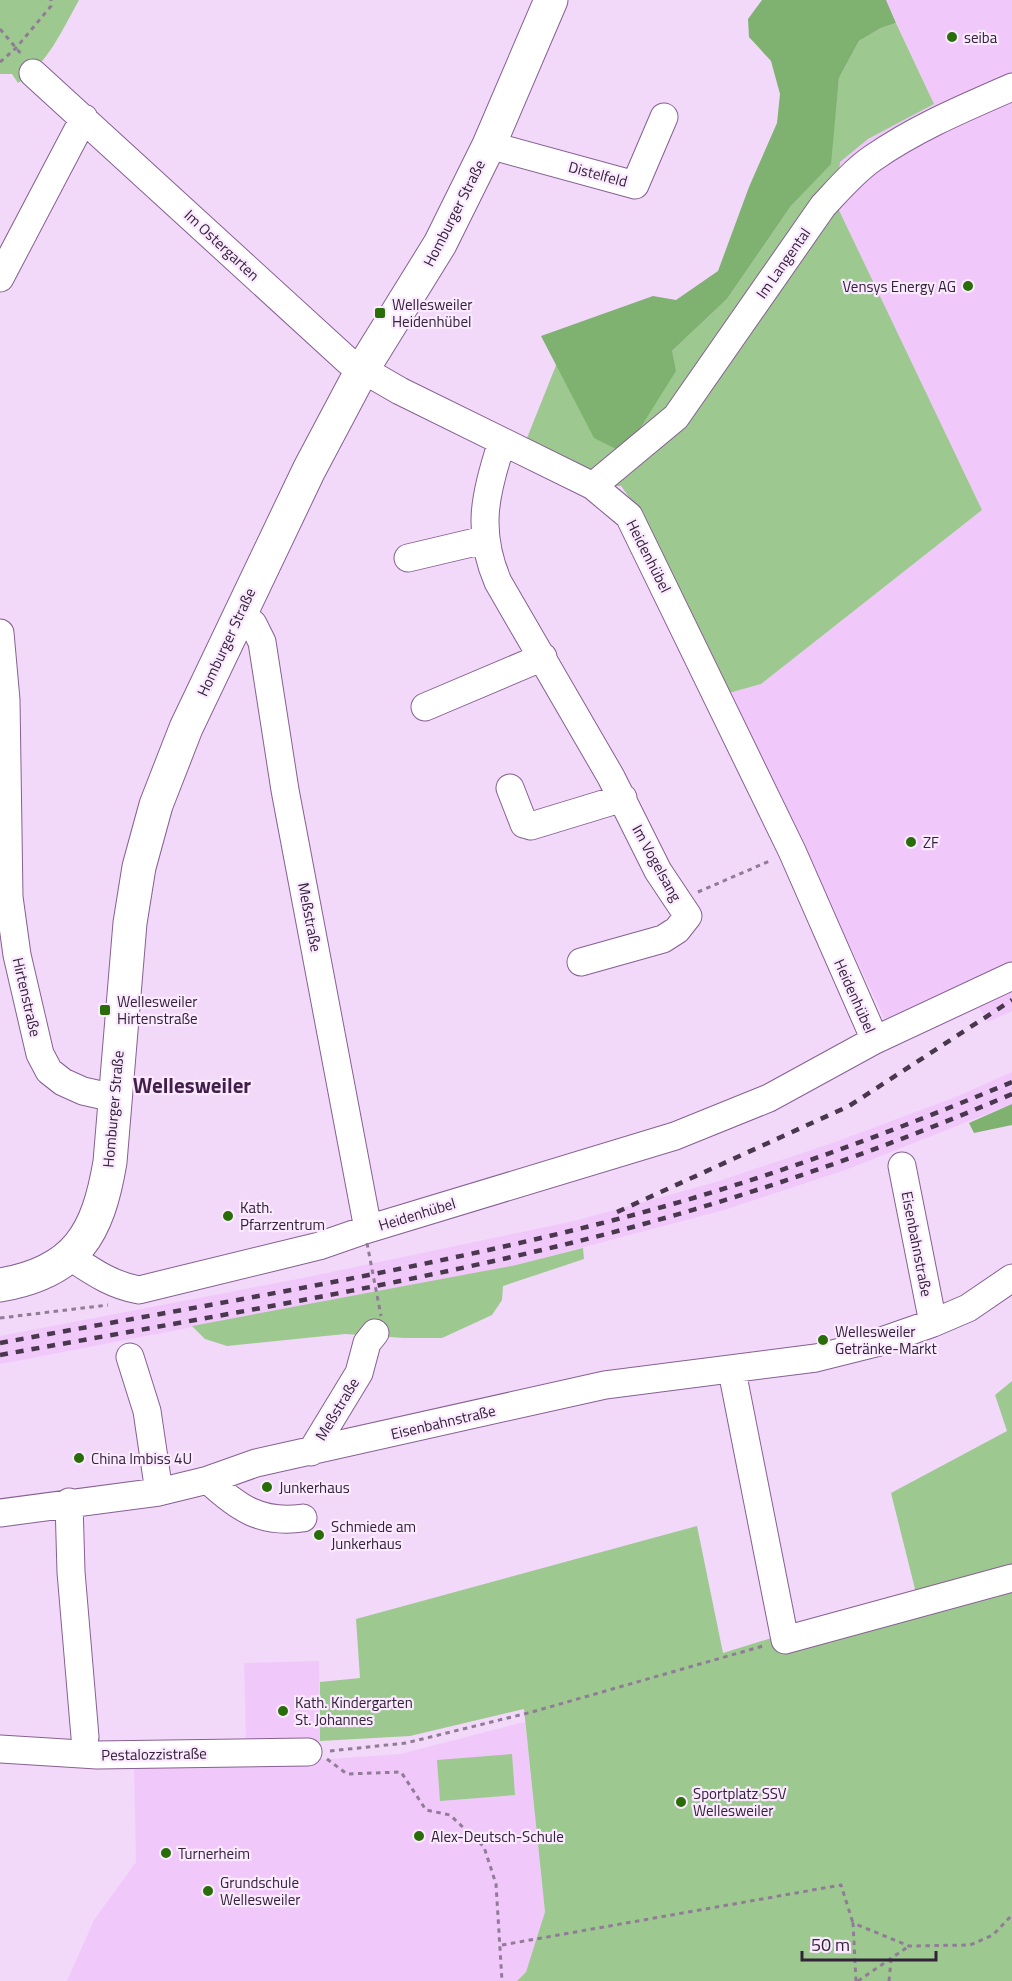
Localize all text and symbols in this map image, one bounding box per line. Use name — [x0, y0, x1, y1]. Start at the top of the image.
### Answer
place label: seiba — [964, 26, 998, 49]
marker: seiba — [945, 30, 959, 44]
street label: Homburger Straße — [417, 155, 491, 271]
street label: Distelfeld — [566, 155, 630, 193]
street label: Im Ostergarten — [179, 204, 265, 286]
street label: Im Langental — [750, 223, 816, 303]
place label: Vensys Energy AG — [843, 275, 956, 298]
marker: Vensys Energy AG — [961, 279, 975, 293]
place label: Wellesweiler Heidenhübel — [392, 293, 472, 333]
marker: Wellesweiler Heidenhübel — [373, 306, 387, 320]
street label: Heidenhübel — [621, 515, 677, 597]
street label: Homburger Straße — [191, 584, 261, 700]
street label: Im Vogelsang — [626, 820, 688, 906]
place label: ZF — [923, 831, 939, 854]
marker: ZF — [904, 835, 918, 849]
street label: Meßstraße — [292, 881, 328, 953]
street label: Hirtenstraße — [7, 955, 47, 1039]
street label: Heidenhübel — [828, 955, 882, 1037]
place label: Wellesweiler Hirtenstraße — [117, 990, 198, 1030]
marker: Wellesweiler Hirtenstraße — [98, 1003, 112, 1017]
street label: Homburger Straße — [96, 1050, 130, 1168]
district label: Wellesweiler — [133, 1069, 251, 1101]
street label: Eisenbahnstraße — [896, 1189, 938, 1299]
street label: Heidenhübel — [376, 1191, 458, 1237]
place label: Kath. Pfarrzentrum — [240, 1196, 325, 1236]
marker: Kath. Pfarrzentrum — [221, 1209, 235, 1223]
place label: Wellesweiler Getränke-Markt — [835, 1320, 937, 1360]
marker: Wellesweiler Getränke-Markt — [816, 1333, 830, 1347]
street label: Meßstraße — [309, 1373, 365, 1445]
street label: Eisenbahnstraße — [388, 1399, 498, 1445]
place label: China Imbiss 4U — [91, 1447, 192, 1470]
marker: China Imbiss 4U — [72, 1451, 86, 1465]
place label: Junkerhaus — [279, 1476, 350, 1499]
marker: Junkerhaus — [260, 1480, 274, 1494]
place label: Schmiede am Junkerhaus — [331, 1515, 416, 1555]
marker: Schmiede am Junkerhaus — [312, 1528, 326, 1542]
place label: Kath. Kindergarten St. Johannes — [295, 1691, 413, 1731]
marker: Kath. Kindergarten St. Johannes — [276, 1704, 290, 1718]
street label: Pestalozzistraße — [101, 1742, 207, 1766]
place label: Sportplatz SSV Wellesweiler — [693, 1782, 787, 1822]
marker: Sportplatz SSV Wellesweiler — [674, 1795, 688, 1809]
place label: Alex-Deutsch-Schule — [431, 1825, 564, 1848]
marker: Alex-Deutsch-Schule — [412, 1829, 426, 1843]
place label: Turnerheim — [178, 1842, 250, 1865]
marker: Turnerheim — [159, 1846, 173, 1860]
place label: Grundschule Wellesweiler — [220, 1871, 300, 1911]
marker: Grundschule Wellesweiler — [201, 1884, 215, 1898]
scale bar — [802, 1924, 936, 1962]
text: 50 m — [811, 1931, 850, 1958]

